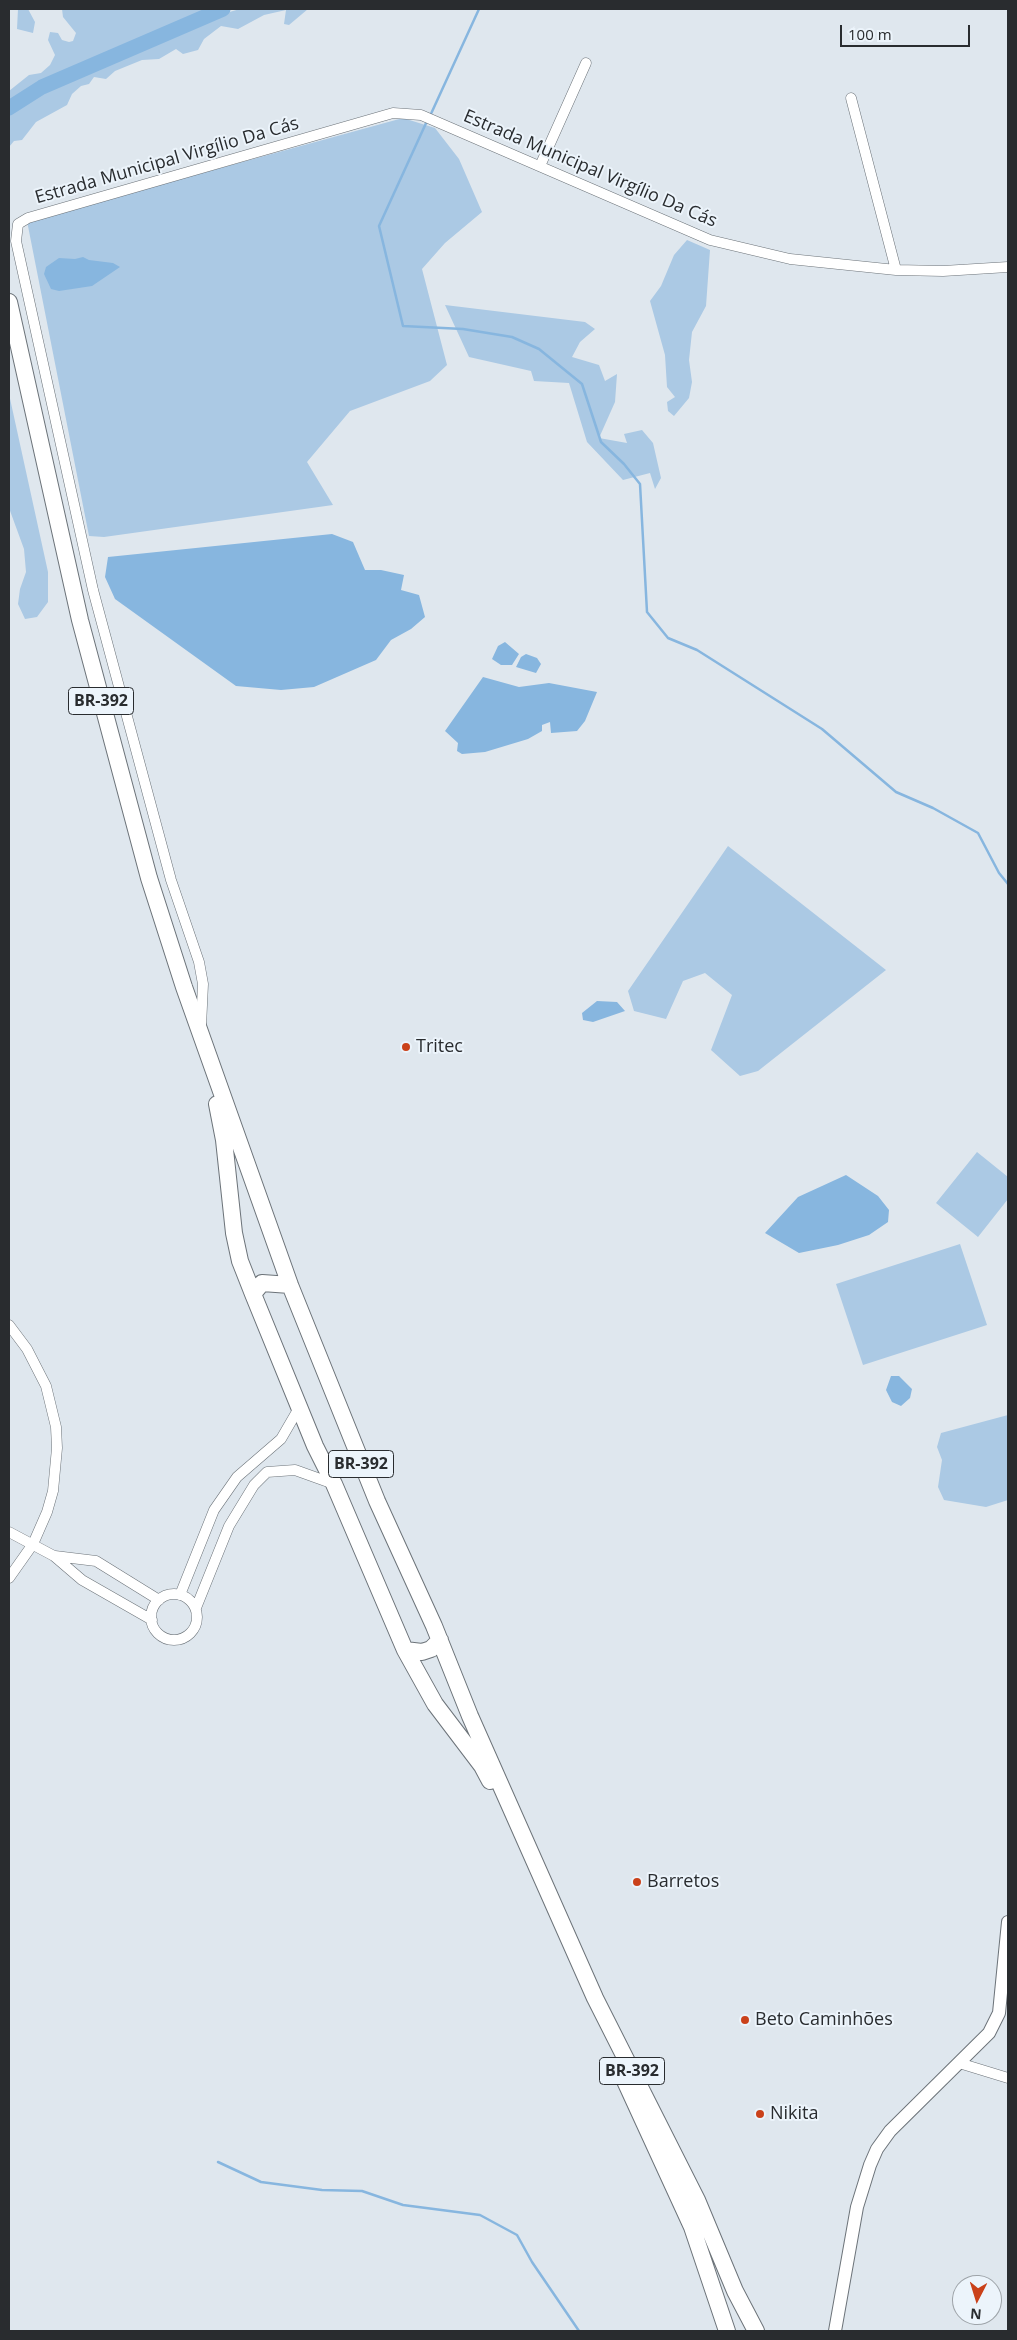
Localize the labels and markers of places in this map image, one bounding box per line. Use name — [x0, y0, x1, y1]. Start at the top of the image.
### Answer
place label: Tritec — [416, 1036, 463, 1058]
marker: Tritec — [400, 1041, 412, 1053]
place label: Barretos — [647, 1871, 719, 1893]
marker: Barretos — [631, 1876, 643, 1888]
place label: Beto Caminhões — [755, 2009, 893, 2031]
marker: Beto Caminhões — [739, 2014, 751, 2026]
place label: Nikita — [770, 2103, 819, 2125]
marker: Nikita — [754, 2108, 766, 2120]

